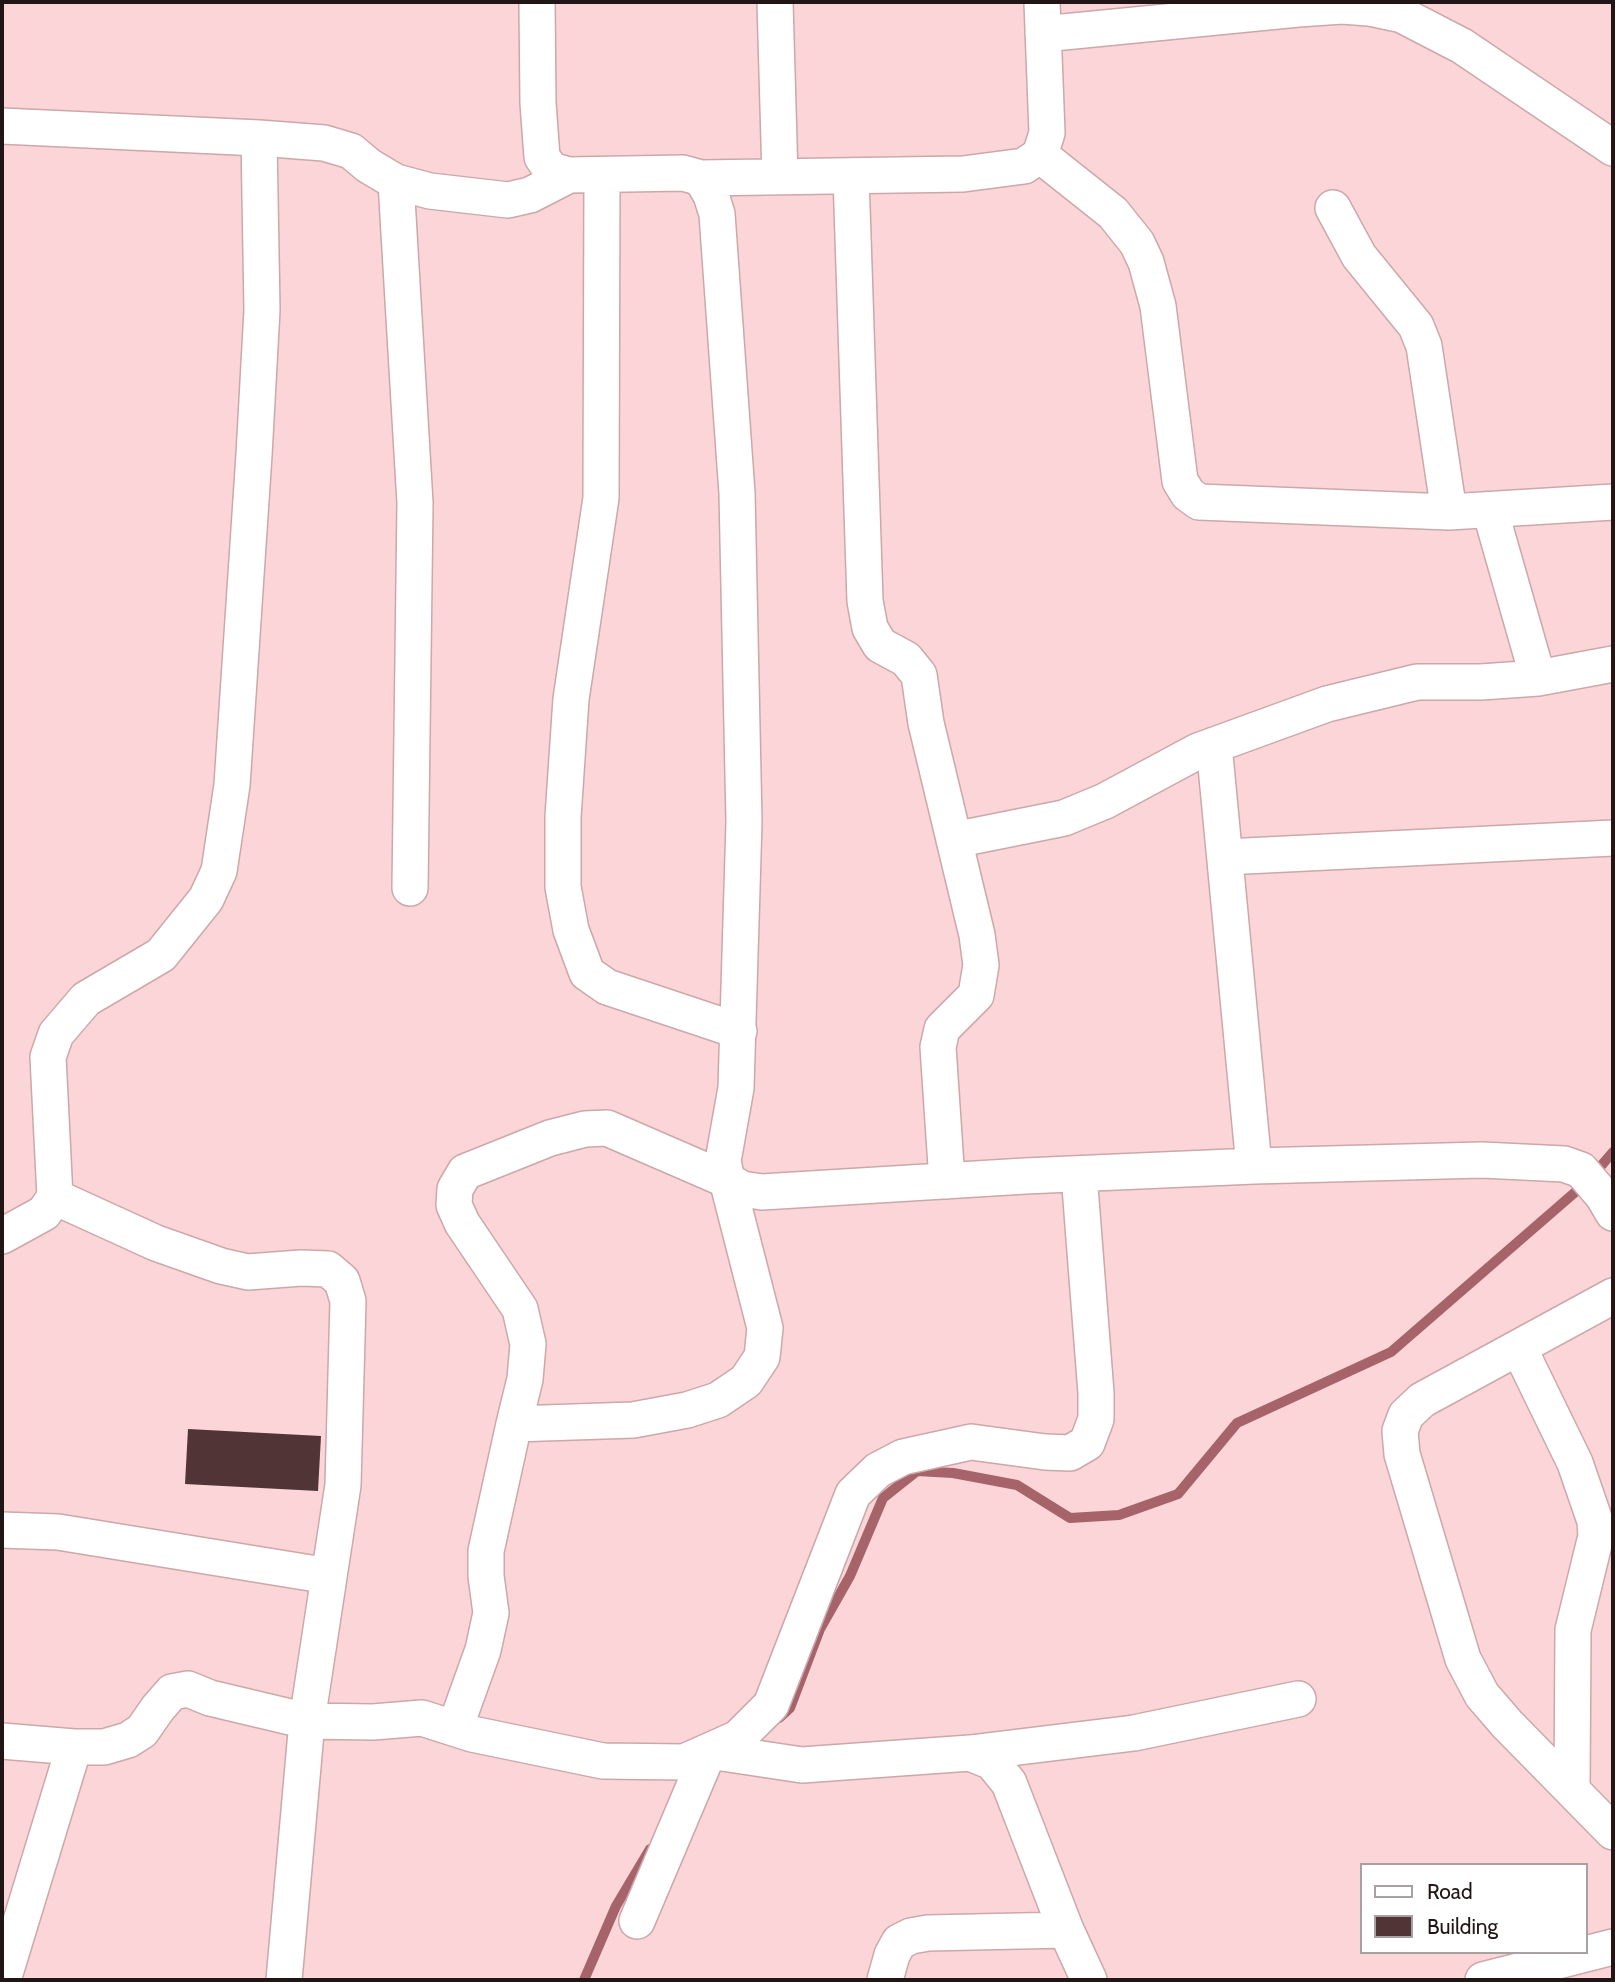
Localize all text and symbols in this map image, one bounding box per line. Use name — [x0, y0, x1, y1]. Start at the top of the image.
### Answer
legend — [1360, 1863, 1587, 1954]
text: Road — [1427, 1879, 1473, 1904]
text: Building — [1427, 1914, 1498, 1939]

